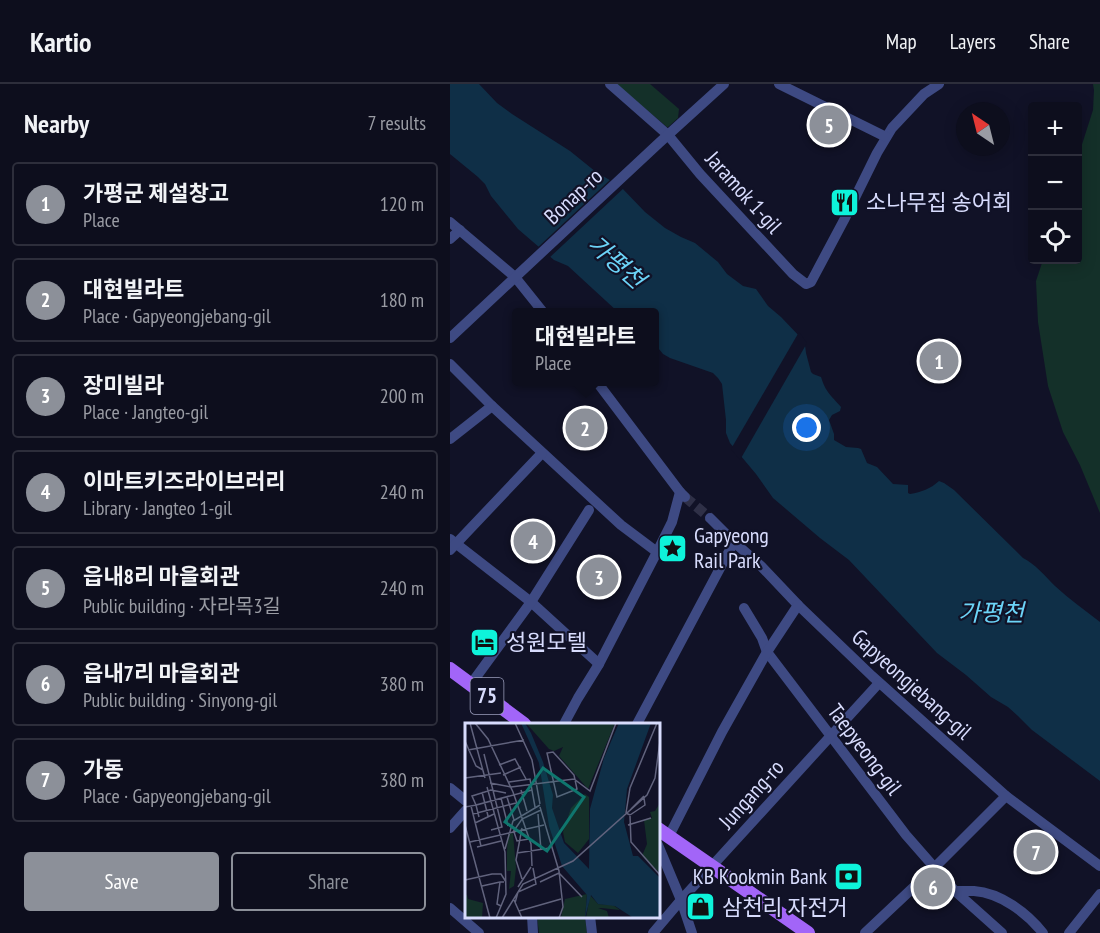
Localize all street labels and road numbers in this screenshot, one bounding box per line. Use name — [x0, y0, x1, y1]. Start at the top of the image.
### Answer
street label: Jaramok 1-gil — [699, 144, 789, 240]
street label: Bonap-ro — [538, 162, 608, 230]
street label: Gapyeongjebang-gil — [846, 623, 978, 746]
road number: 75 — [470, 678, 504, 714]
street label: Taepyeong-gil — [822, 698, 909, 801]
street label: Jungang-ro — [712, 753, 789, 835]

